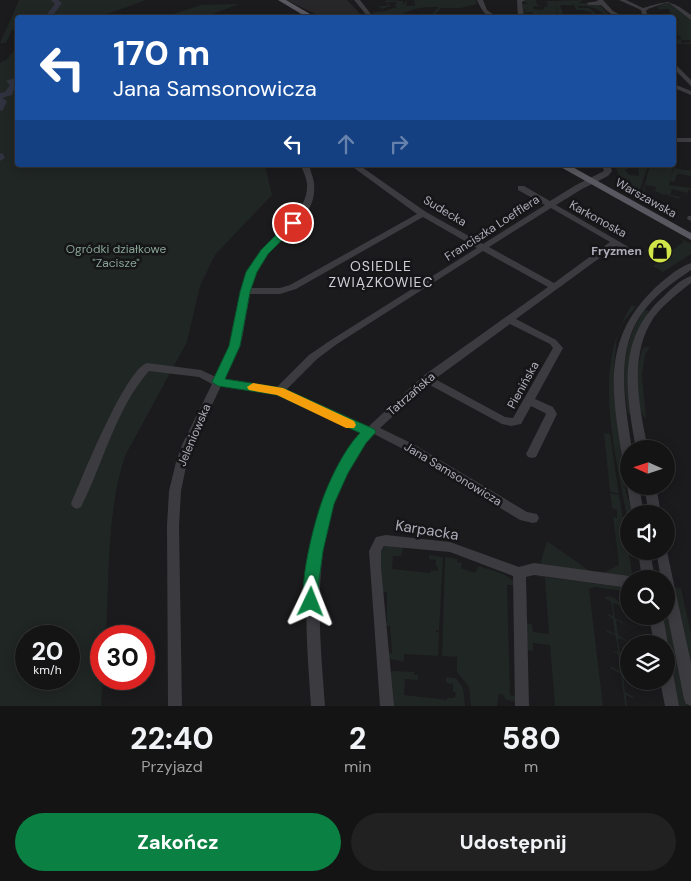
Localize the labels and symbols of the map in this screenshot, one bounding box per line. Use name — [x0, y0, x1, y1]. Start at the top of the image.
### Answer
street label: Warszawska — [613, 175, 679, 221]
street label: Franciszka Loefflera — [442, 191, 542, 265]
street label: Sudecka — [420, 192, 470, 230]
street label: Karkonoska — [567, 197, 629, 241]
pin — [272, 202, 314, 244]
shop icon: Fryzmen — [647, 238, 673, 264]
park label: Ogródki działkowe "Zacisze" — [66, 241, 167, 271]
place label: Fryzmen — [591, 243, 642, 259]
district label: OSIEDLE ZWIĄZKOWIEC — [328, 257, 434, 291]
street label: Pienińska — [503, 358, 543, 412]
street label: Tatrzańska — [384, 369, 438, 419]
street label: Jeleniowska — [174, 401, 214, 469]
street label: Jana Samsonowicza — [401, 439, 505, 509]
north arrow — [620, 440, 675, 495]
street label: Karpacka — [394, 515, 460, 545]
position arrow — [284, 575, 336, 627]
speed limit sign: 30 — [90, 625, 155, 690]

